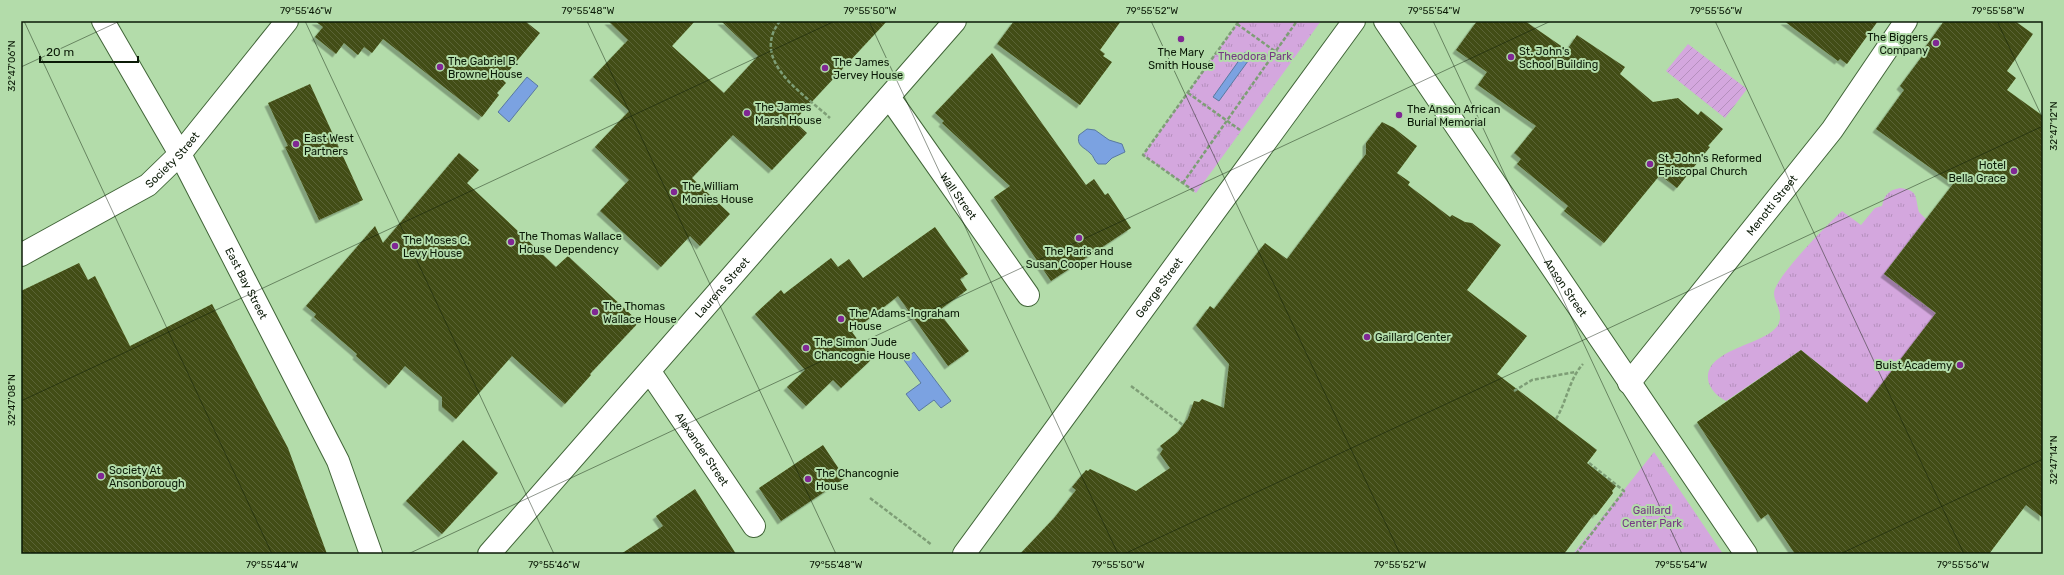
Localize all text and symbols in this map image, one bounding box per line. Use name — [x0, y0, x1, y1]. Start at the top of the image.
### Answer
text: 79°55'46"W — [280, 5, 332, 17]
text: 79°55'48"W — [562, 5, 614, 17]
text: 79°55'50"W — [843, 5, 897, 17]
text: 79°55'52"W — [1126, 5, 1178, 17]
text: 79°55'54"W — [1408, 5, 1460, 17]
text: 79°55'56"W — [1690, 5, 1742, 17]
text: 79°55'58"W — [1971, 5, 2025, 17]
place label: The Biggers Company — [1867, 31, 1928, 57]
marker: The Mary Smith House — [1176, 34, 1186, 44]
scale bar — [40, 38, 138, 64]
marker: The Biggers Company — [1931, 38, 1941, 48]
text: 32°47'06"N — [6, 40, 18, 92]
text: 20 m — [46, 45, 74, 59]
place label: St. John's School Building — [1519, 45, 1598, 71]
place label: The Mary Smith House — [1148, 46, 1214, 72]
park label: Theodora Park — [1218, 50, 1292, 63]
marker: St. John's School Building — [1506, 52, 1516, 62]
place label: The Gabriel B. Browne House — [448, 55, 523, 81]
place label: The James Jervey House — [833, 56, 903, 82]
marker: The Gabriel B. Browne House — [435, 62, 445, 72]
marker: The James Jervey House — [820, 63, 830, 73]
place label: The James Marsh House — [755, 101, 822, 127]
text: 32°47'12"N — [2048, 101, 2060, 151]
place label: The Anson African Burial Memorial — [1407, 103, 1500, 129]
marker: The James Marsh House — [742, 108, 752, 118]
marker: The Anson African Burial Memorial — [1394, 110, 1404, 120]
street label: Society Street — [143, 129, 203, 191]
place label: East West Partners — [304, 132, 354, 158]
marker: East West Partners — [291, 139, 301, 149]
place label: St. John's Reformed Episcopal Church — [1658, 152, 1762, 178]
marker: St. John's Reformed Episcopal Church — [1645, 159, 1655, 169]
place label: Hotel Bella Grace — [1948, 159, 2006, 185]
marker: Hotel Bella Grace — [2009, 166, 2019, 176]
street label: Wall Street — [937, 170, 980, 223]
street label: Menotti Street — [1744, 172, 1801, 238]
place label: The William Monies House — [682, 180, 753, 206]
marker: The William Monies House — [669, 187, 679, 197]
place label: The Thomas Wallace House Dependency — [519, 230, 622, 256]
marker: The Paris and Susan Cooper House — [1074, 233, 1084, 243]
place label: The Moses C. Levy House — [403, 234, 470, 260]
marker: The Thomas Wallace House Dependency — [506, 237, 516, 247]
marker: The Moses C. Levy House — [390, 241, 400, 251]
street label: East Bay Street — [222, 245, 270, 322]
place label: The Paris and Susan Cooper House — [1026, 245, 1132, 271]
street label: Laurens Street — [692, 254, 753, 321]
street label: George Street — [1133, 255, 1186, 321]
street label: Anson Street — [1541, 256, 1590, 320]
place label: The Thomas Wallace House — [603, 300, 677, 326]
marker: The Thomas Wallace House — [590, 307, 600, 317]
place label: The Adams-Ingraham House — [849, 307, 960, 333]
marker: The Adams-Ingraham House — [836, 314, 846, 324]
place label: Gaillard Center — [1375, 331, 1451, 344]
marker: Gaillard Center — [1362, 332, 1372, 342]
place label: The Simon Jude Chancognie House — [814, 336, 910, 362]
marker: The Simon Jude Chancognie House — [801, 343, 811, 353]
place label: Buist Academy — [1875, 359, 1952, 372]
marker: Buist Academy — [1955, 360, 1965, 370]
text: 32°47'08"N — [6, 374, 18, 426]
street label: Alexander Street — [672, 410, 731, 489]
text: 32°47'14"N — [2048, 435, 2060, 485]
place label: Society At Ansonborough — [109, 464, 185, 490]
place label: The Chancognie House — [816, 467, 899, 493]
marker: Society At Ansonborough — [96, 471, 106, 481]
marker: The Chancognie House — [803, 474, 813, 484]
park label: Gaillard Center Park — [1622, 504, 1682, 530]
text: 79°55'44"W — [246, 559, 298, 571]
text: 79°55'46"W — [528, 559, 580, 571]
text: 79°55'48"W — [810, 559, 862, 571]
text: 79°55'50"W — [1091, 559, 1145, 571]
text: 79°55'52"W — [1374, 559, 1426, 571]
text: 79°55'54"W — [1655, 559, 1707, 571]
text: 79°55'56"W — [1937, 559, 1989, 571]

